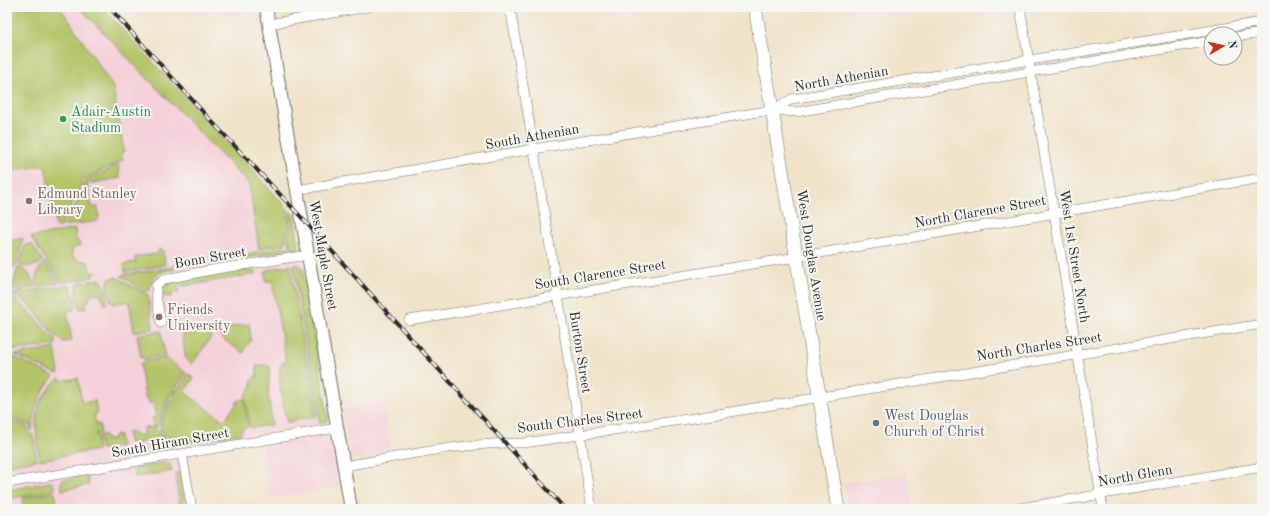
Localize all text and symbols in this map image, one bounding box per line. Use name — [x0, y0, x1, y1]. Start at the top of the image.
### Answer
north arrow — [1203, 26, 1243, 66]
text: N — [1225, 40, 1238, 50]
street label: North Athenian — [793, 64, 890, 94]
place label: Adair-Austin Stadium — [71, 105, 152, 135]
marker: Adair-Austin Stadium — [58, 114, 68, 124]
street label: South Athenian — [484, 122, 581, 152]
place label: Edmund Stanley Library — [37, 187, 138, 217]
street label: West Douglas Avenue — [794, 188, 828, 322]
street label: West 1st Street North — [1057, 188, 1092, 324]
street label: North Clarence Street — [913, 194, 1047, 230]
marker: Edmund Stanley Library — [24, 196, 34, 206]
street label: West Maple Street — [306, 199, 340, 312]
street label: Bonn Street — [173, 245, 247, 271]
street label: South Clarence Street — [533, 258, 667, 292]
place label: Friends University — [167, 303, 231, 333]
street label: Burton Street — [567, 310, 593, 394]
marker: Friends University — [154, 312, 164, 322]
street label: North Charles Street — [975, 330, 1103, 364]
street label: South Charles Street — [516, 406, 644, 436]
place label: West Douglas Church of Christ — [884, 409, 985, 439]
marker: West Douglas Church of Christ — [871, 418, 881, 428]
street label: South Hiram Street — [110, 426, 230, 460]
street label: North Glenn — [1097, 462, 1174, 489]

